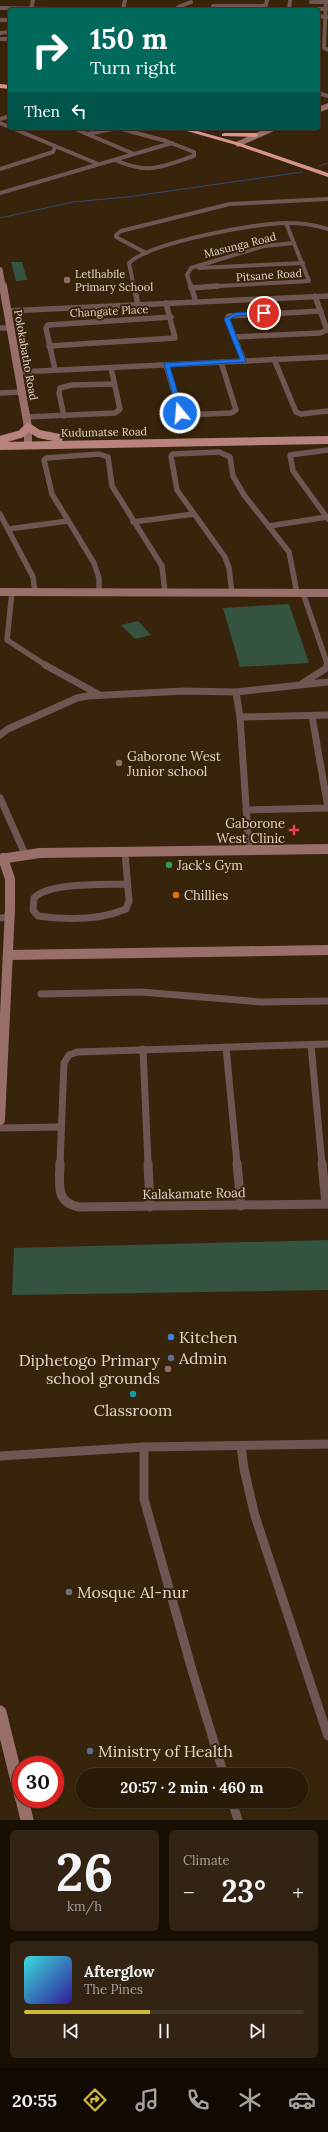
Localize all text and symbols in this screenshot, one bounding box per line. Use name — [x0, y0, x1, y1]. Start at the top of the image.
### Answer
text: 150 m — [90, 21, 167, 57]
icon: right — [24, 24, 76, 76]
text: Turn right — [90, 56, 176, 79]
icon: left — [68, 100, 90, 122]
text: Then — [24, 102, 60, 121]
street label: Masunga Road — [202, 229, 278, 261]
street label: Pitsane Road — [236, 266, 303, 284]
place label: Letlhabile Primary School — [75, 267, 153, 294]
marker: Letlhabile Primary School — [62, 275, 72, 285]
pin — [247, 296, 281, 330]
street label: Changate Place — [69, 302, 149, 320]
icon: arrive — [253, 302, 275, 324]
street label: Polokabatho Road — [11, 309, 41, 402]
position arrow — [159, 392, 201, 434]
street label: Kudumatse Road — [61, 424, 148, 440]
place label: Gaborone West Junior school — [126, 748, 221, 780]
marker: Gaborone West Junior school — [114, 758, 124, 768]
place label: Gaborone West Clinic — [216, 815, 285, 847]
marker: Gaborone West Clinic — [288, 824, 300, 836]
place label: Jack's Gym — [176, 857, 243, 874]
marker: Jack's Gym — [164, 860, 174, 870]
place label: Chillies — [184, 887, 228, 904]
marker: Chillies — [171, 890, 181, 900]
street label: Kalakamate Road — [142, 1184, 246, 1203]
place label: Kitchen — [179, 1327, 238, 1347]
marker: Kitchen — [166, 1332, 176, 1342]
place label: Admin — [178, 1348, 227, 1368]
place label: Diphetogo Primary school grounds — [19, 1350, 161, 1388]
marker: Admin — [166, 1353, 176, 1363]
marker: Diphetogo Primary school grounds — [163, 1364, 173, 1374]
marker: Classroom — [128, 1389, 138, 1399]
place label: Classroom — [94, 1400, 172, 1420]
place label: Mosque Al-nur — [77, 1582, 188, 1602]
marker: Mosque Al-nur — [64, 1587, 74, 1597]
place label: Ministry of Health — [98, 1741, 233, 1761]
marker: Ministry of Health — [85, 1746, 95, 1756]
speed limit sign: 30 — [12, 1756, 64, 1808]
text: 20:57 · 2 min · 460 m — [120, 1778, 264, 1797]
text: 26 — [56, 1839, 113, 1905]
text: Climate — [183, 1852, 230, 1869]
text: 23° — [221, 1872, 266, 1910]
text: − — [183, 1878, 195, 1906]
text: + — [292, 1878, 304, 1906]
text: km/h — [67, 1898, 102, 1915]
text: Afterglow — [84, 1962, 154, 1981]
text: The Pines — [84, 1981, 143, 1998]
icon: previous — [60, 2020, 82, 2042]
icon: pause — [153, 2020, 175, 2042]
icon: next — [246, 2020, 268, 2042]
icon: directions — [81, 2086, 109, 2114]
icon: music — [133, 2086, 161, 2114]
icon: phone — [184, 2086, 212, 2114]
icon: climate — [236, 2086, 264, 2114]
icon: car — [288, 2086, 316, 2114]
text: 20:55 — [12, 2089, 57, 2112]

